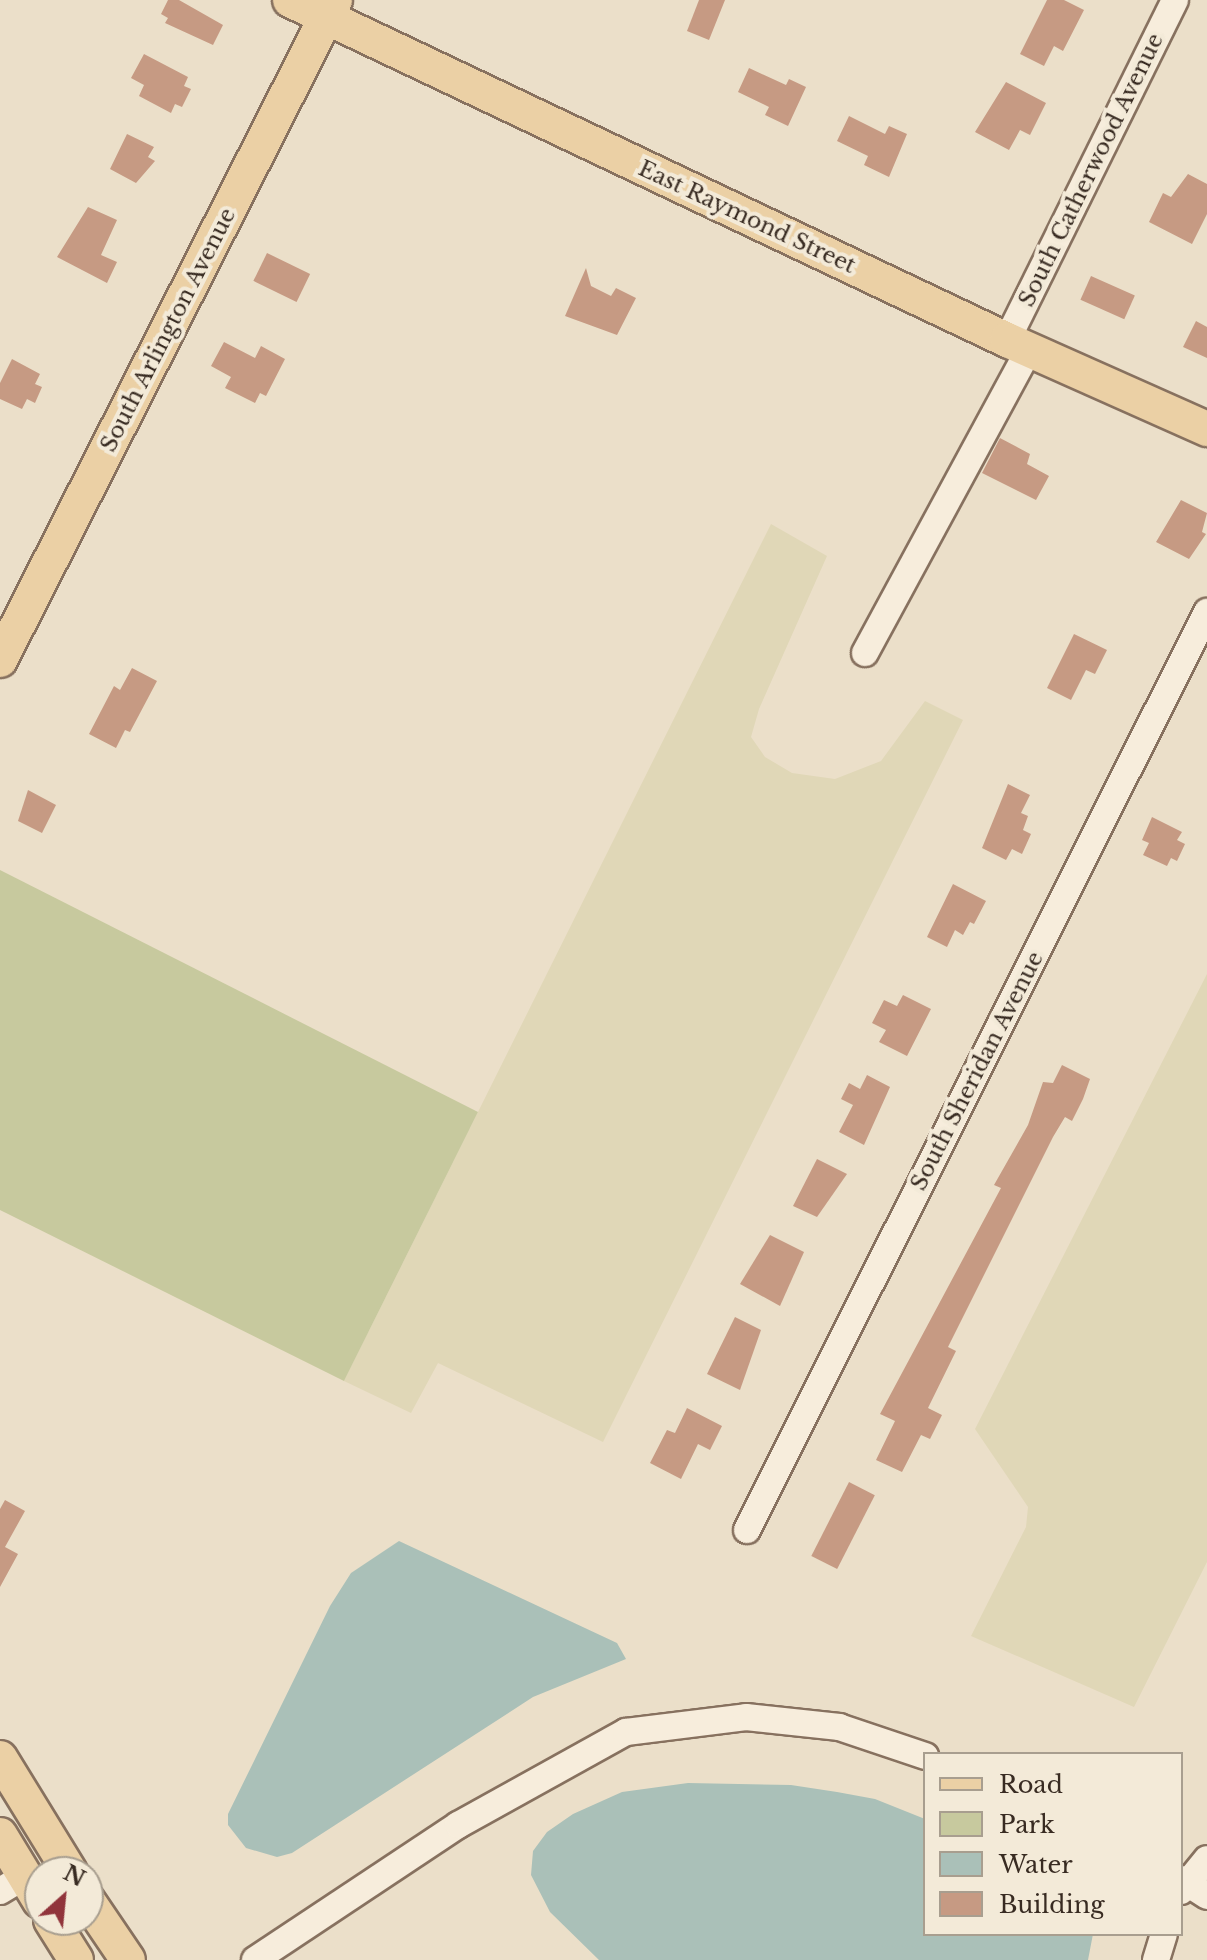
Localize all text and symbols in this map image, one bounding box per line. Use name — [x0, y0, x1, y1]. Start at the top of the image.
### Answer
street label: South Catherwood Avenue — [1013, 29, 1169, 311]
street label: East Raymond Street — [634, 155, 860, 279]
street label: South Arlington Avenue — [95, 203, 241, 457]
street label: South Sheridan Avenue — [905, 947, 1049, 1195]
legend — [923, 1752, 1183, 1936]
text: Road — [999, 1770, 1063, 1799]
text: Park — [999, 1810, 1055, 1839]
text: Water — [999, 1850, 1073, 1879]
north arrow — [24, 1856, 104, 1936]
text: N — [59, 1859, 90, 1893]
text: Building — [999, 1890, 1105, 1919]

